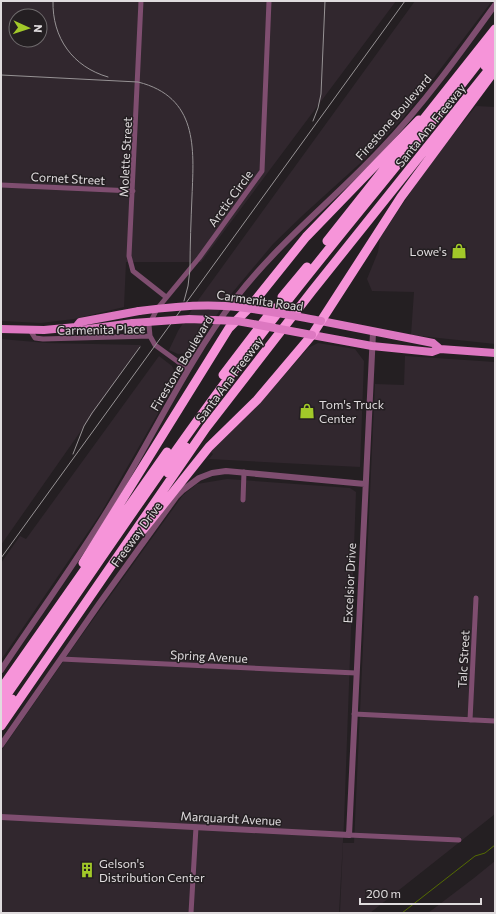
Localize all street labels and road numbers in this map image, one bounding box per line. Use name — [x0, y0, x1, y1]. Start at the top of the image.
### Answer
street label: Firestone Boulevard — [352, 71, 434, 163]
street label: Santa Ana Freeway — [392, 81, 468, 169]
street label: Molette Street — [116, 117, 134, 197]
street label: Arctic Circle — [205, 167, 255, 229]
street label: Cornet Street — [30, 169, 106, 187]
street label: Carmenita Road — [216, 287, 304, 313]
street label: Firestone Boulevard — [147, 313, 215, 413]
street label: Carmenita Place — [57, 321, 145, 337]
street label: Santa Ana Freeway — [192, 334, 266, 424]
street label: Freeway Drive — [108, 499, 164, 569]
street label: Excelsior Drive — [340, 543, 358, 623]
street label: Talc Street — [454, 630, 472, 688]
street label: Spring Avenue — [170, 647, 248, 665]
street label: Marquardt Avenue — [180, 808, 282, 828]

